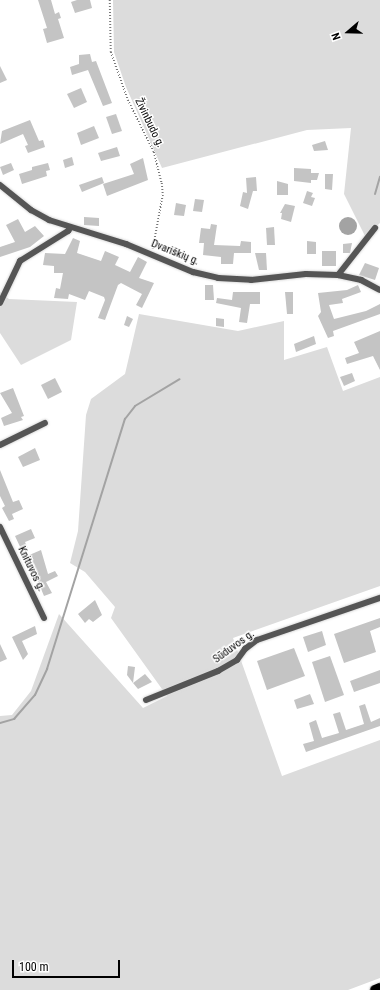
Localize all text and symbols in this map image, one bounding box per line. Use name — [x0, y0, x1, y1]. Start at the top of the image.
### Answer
north arrow — [328, 12, 368, 52]
text: N — [329, 31, 344, 42]
street label: Živinbudo g. — [131, 96, 167, 150]
street label: Dvariškių g. — [149, 237, 201, 269]
street label: Knituvos g. — [14, 544, 48, 594]
street label: Sūduvos g. — [211, 628, 257, 666]
scale bar — [14, 952, 122, 978]
text: 100 m — [19, 960, 49, 974]

